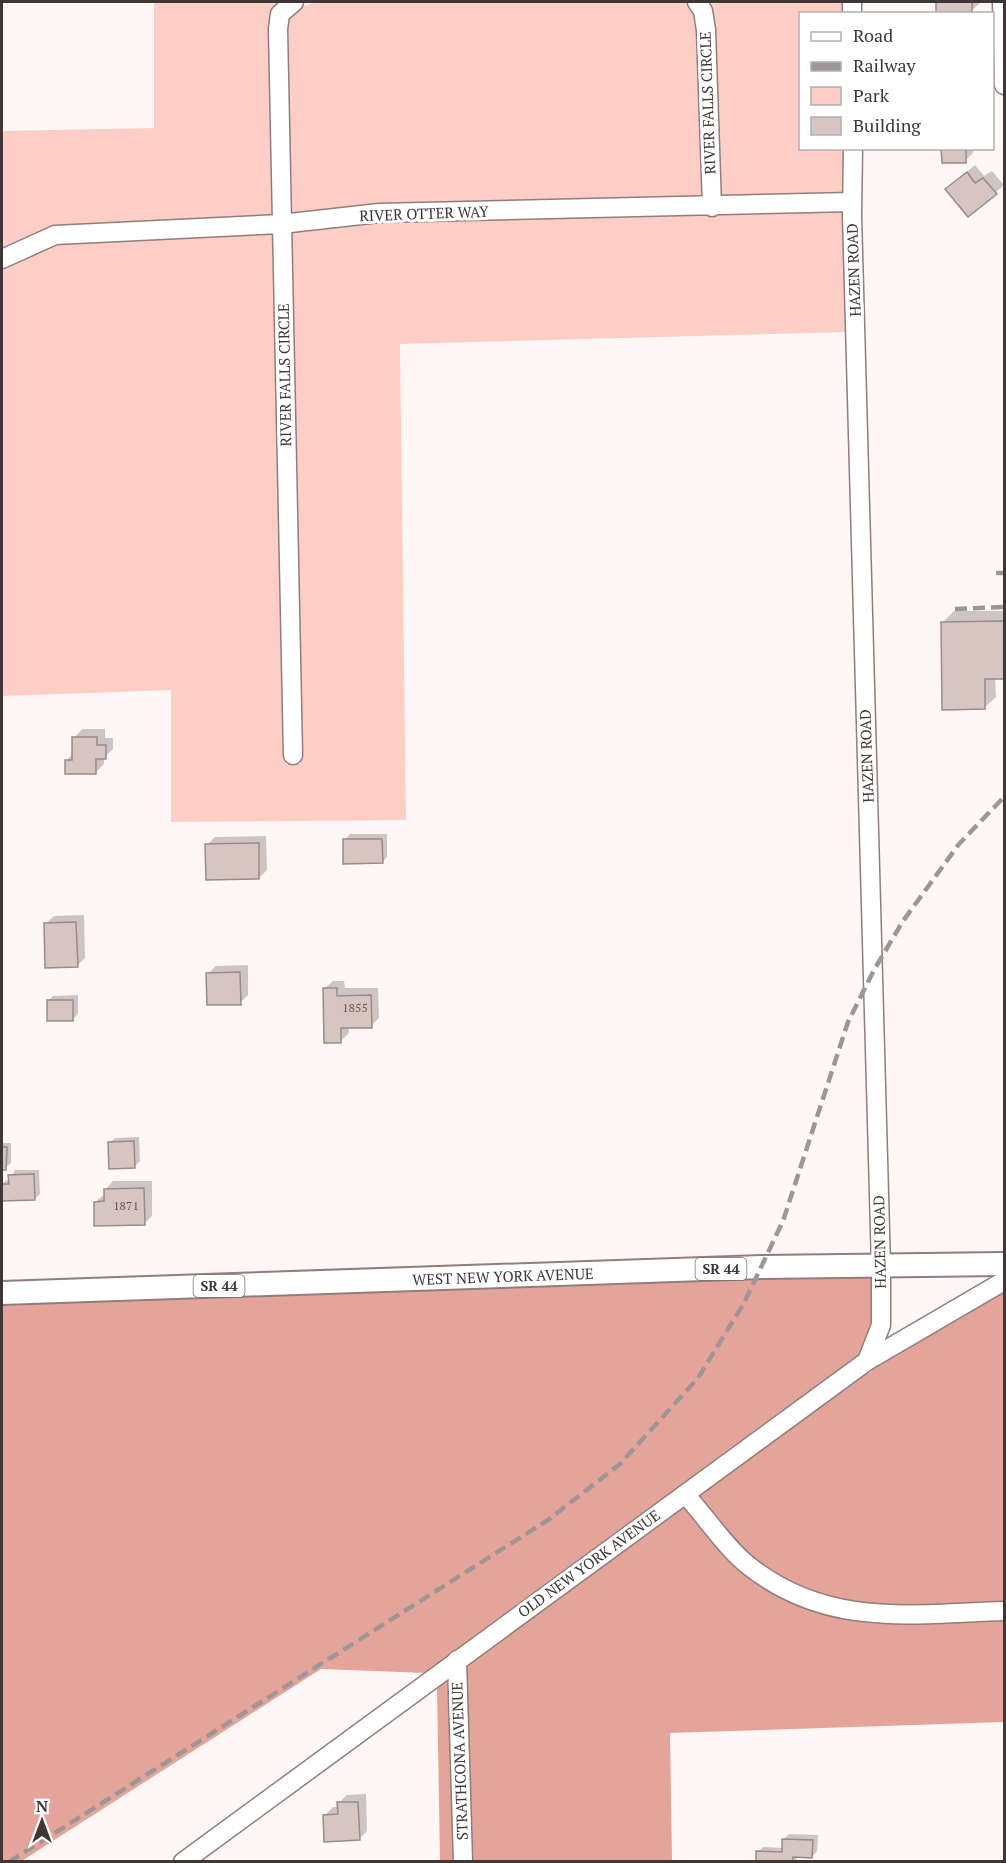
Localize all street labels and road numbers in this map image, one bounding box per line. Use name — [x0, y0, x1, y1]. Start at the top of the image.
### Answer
street label: RIVER FALLS CIRCLE — [695, 31, 719, 175]
street label: RIVER OTTER WAY — [359, 201, 489, 225]
street label: HAZEN ROAD — [841, 223, 865, 317]
street label: RIVER FALLS CIRCLE — [273, 303, 295, 447]
street label: HAZEN ROAD — [854, 709, 878, 803]
street label: HAZEN ROAD — [868, 1195, 890, 1289]
road number: SR 44 — [696, 1258, 746, 1280]
street label: WEST NEW YORK AVENUE — [412, 1263, 594, 1289]
road number: SR 44 — [194, 1275, 244, 1297]
street label: OLD NEW YORK AVENUE — [513, 1505, 664, 1622]
street label: STRATHCONA AVENUE — [446, 1682, 472, 1840]

